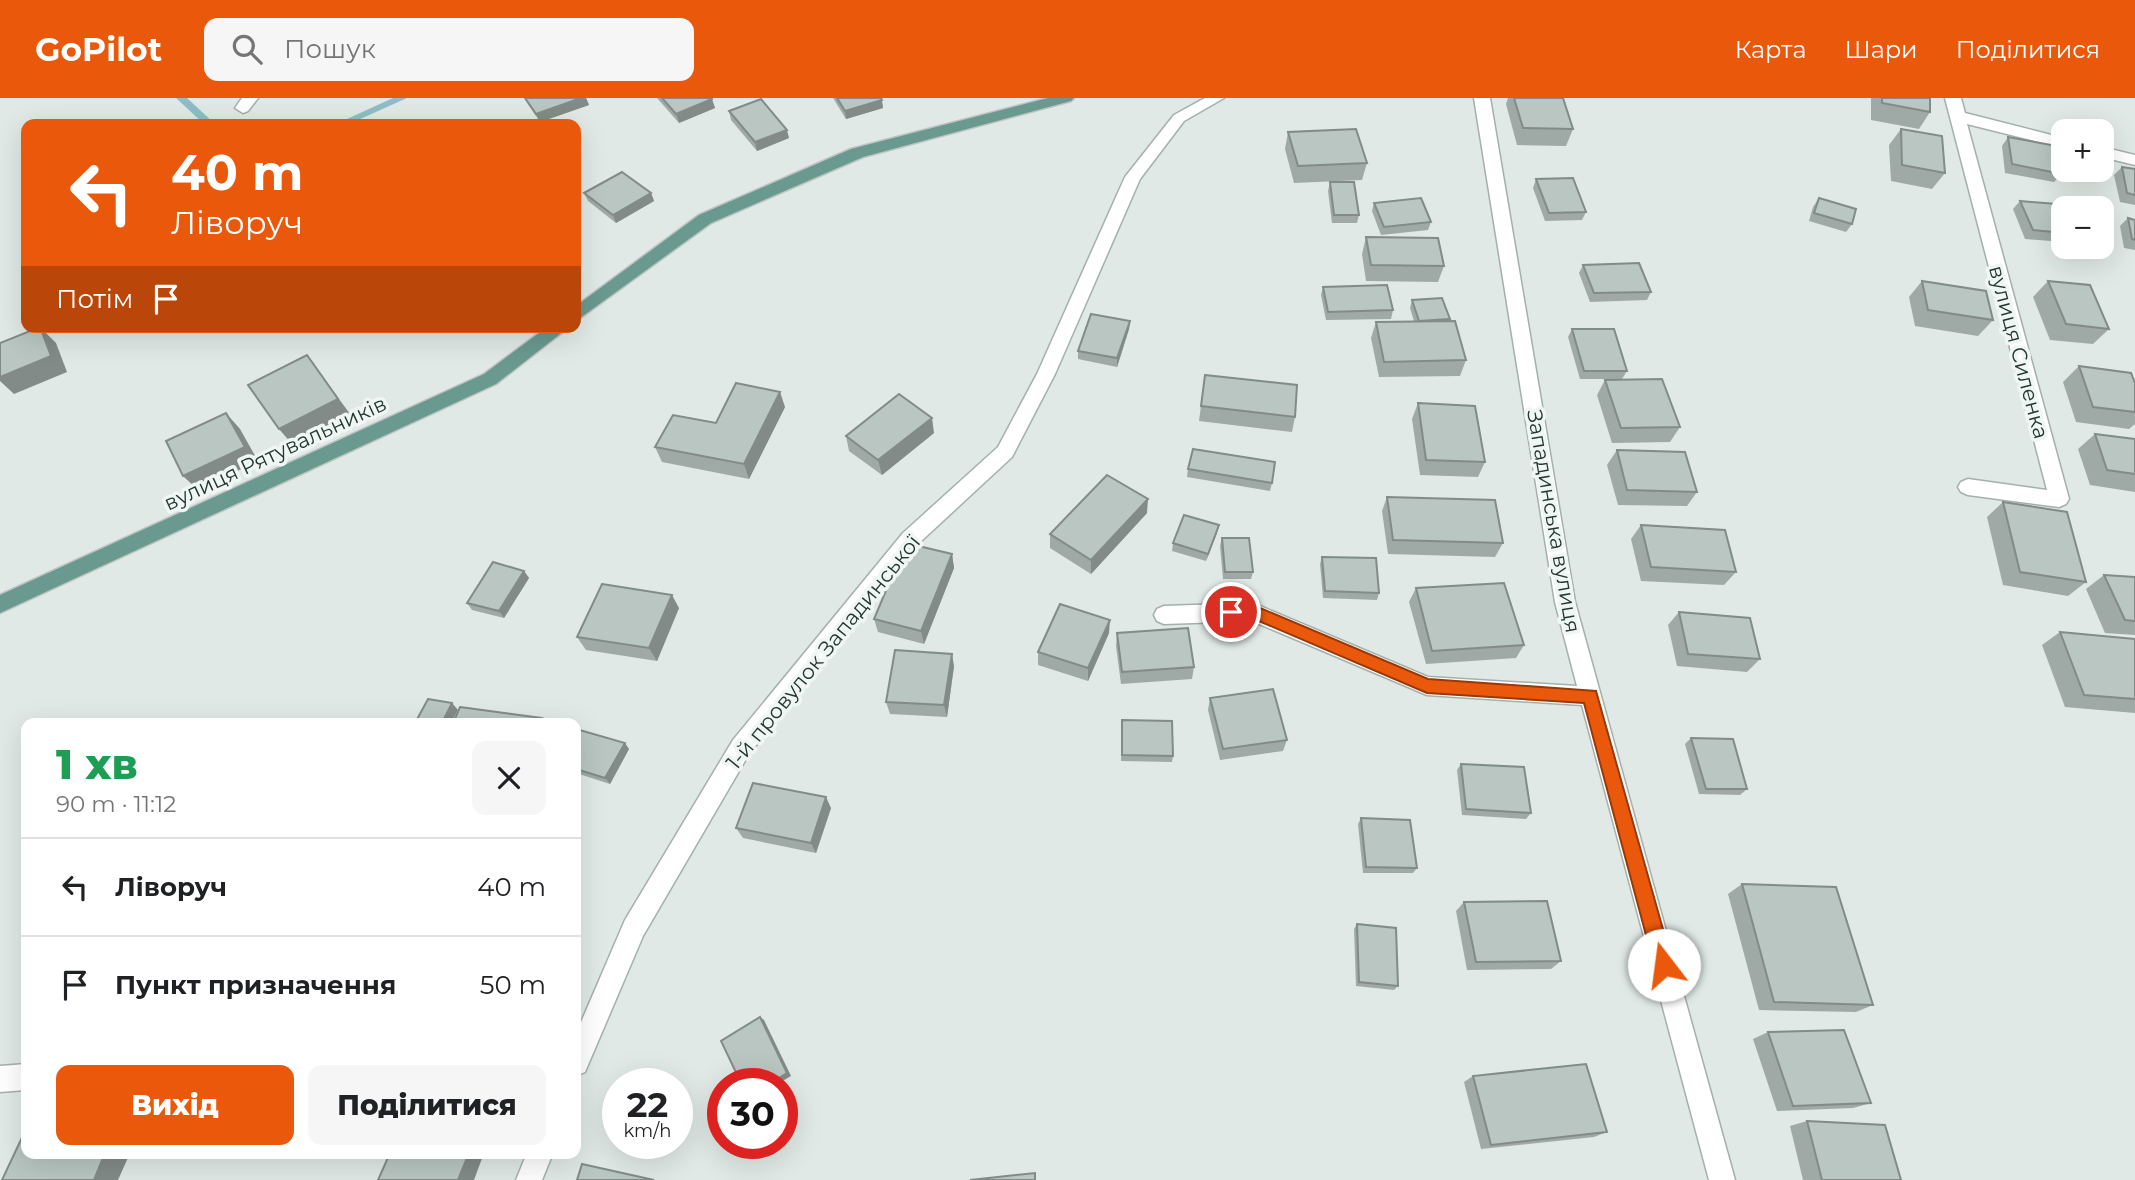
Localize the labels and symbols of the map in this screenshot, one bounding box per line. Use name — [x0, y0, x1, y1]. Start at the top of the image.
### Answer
street label: вулиця Силенка — [1984, 263, 2054, 441]
street label: вулиця Рятувальників — [160, 390, 390, 516]
street label: Западинська вулиця — [1522, 407, 1586, 635]
street label: 1-й провулок Западинської — [721, 530, 926, 774]
pin — [1201, 582, 1261, 642]
position arrow — [1627, 928, 1701, 1002]
speed limit sign: 30 — [707, 1068, 798, 1159]

